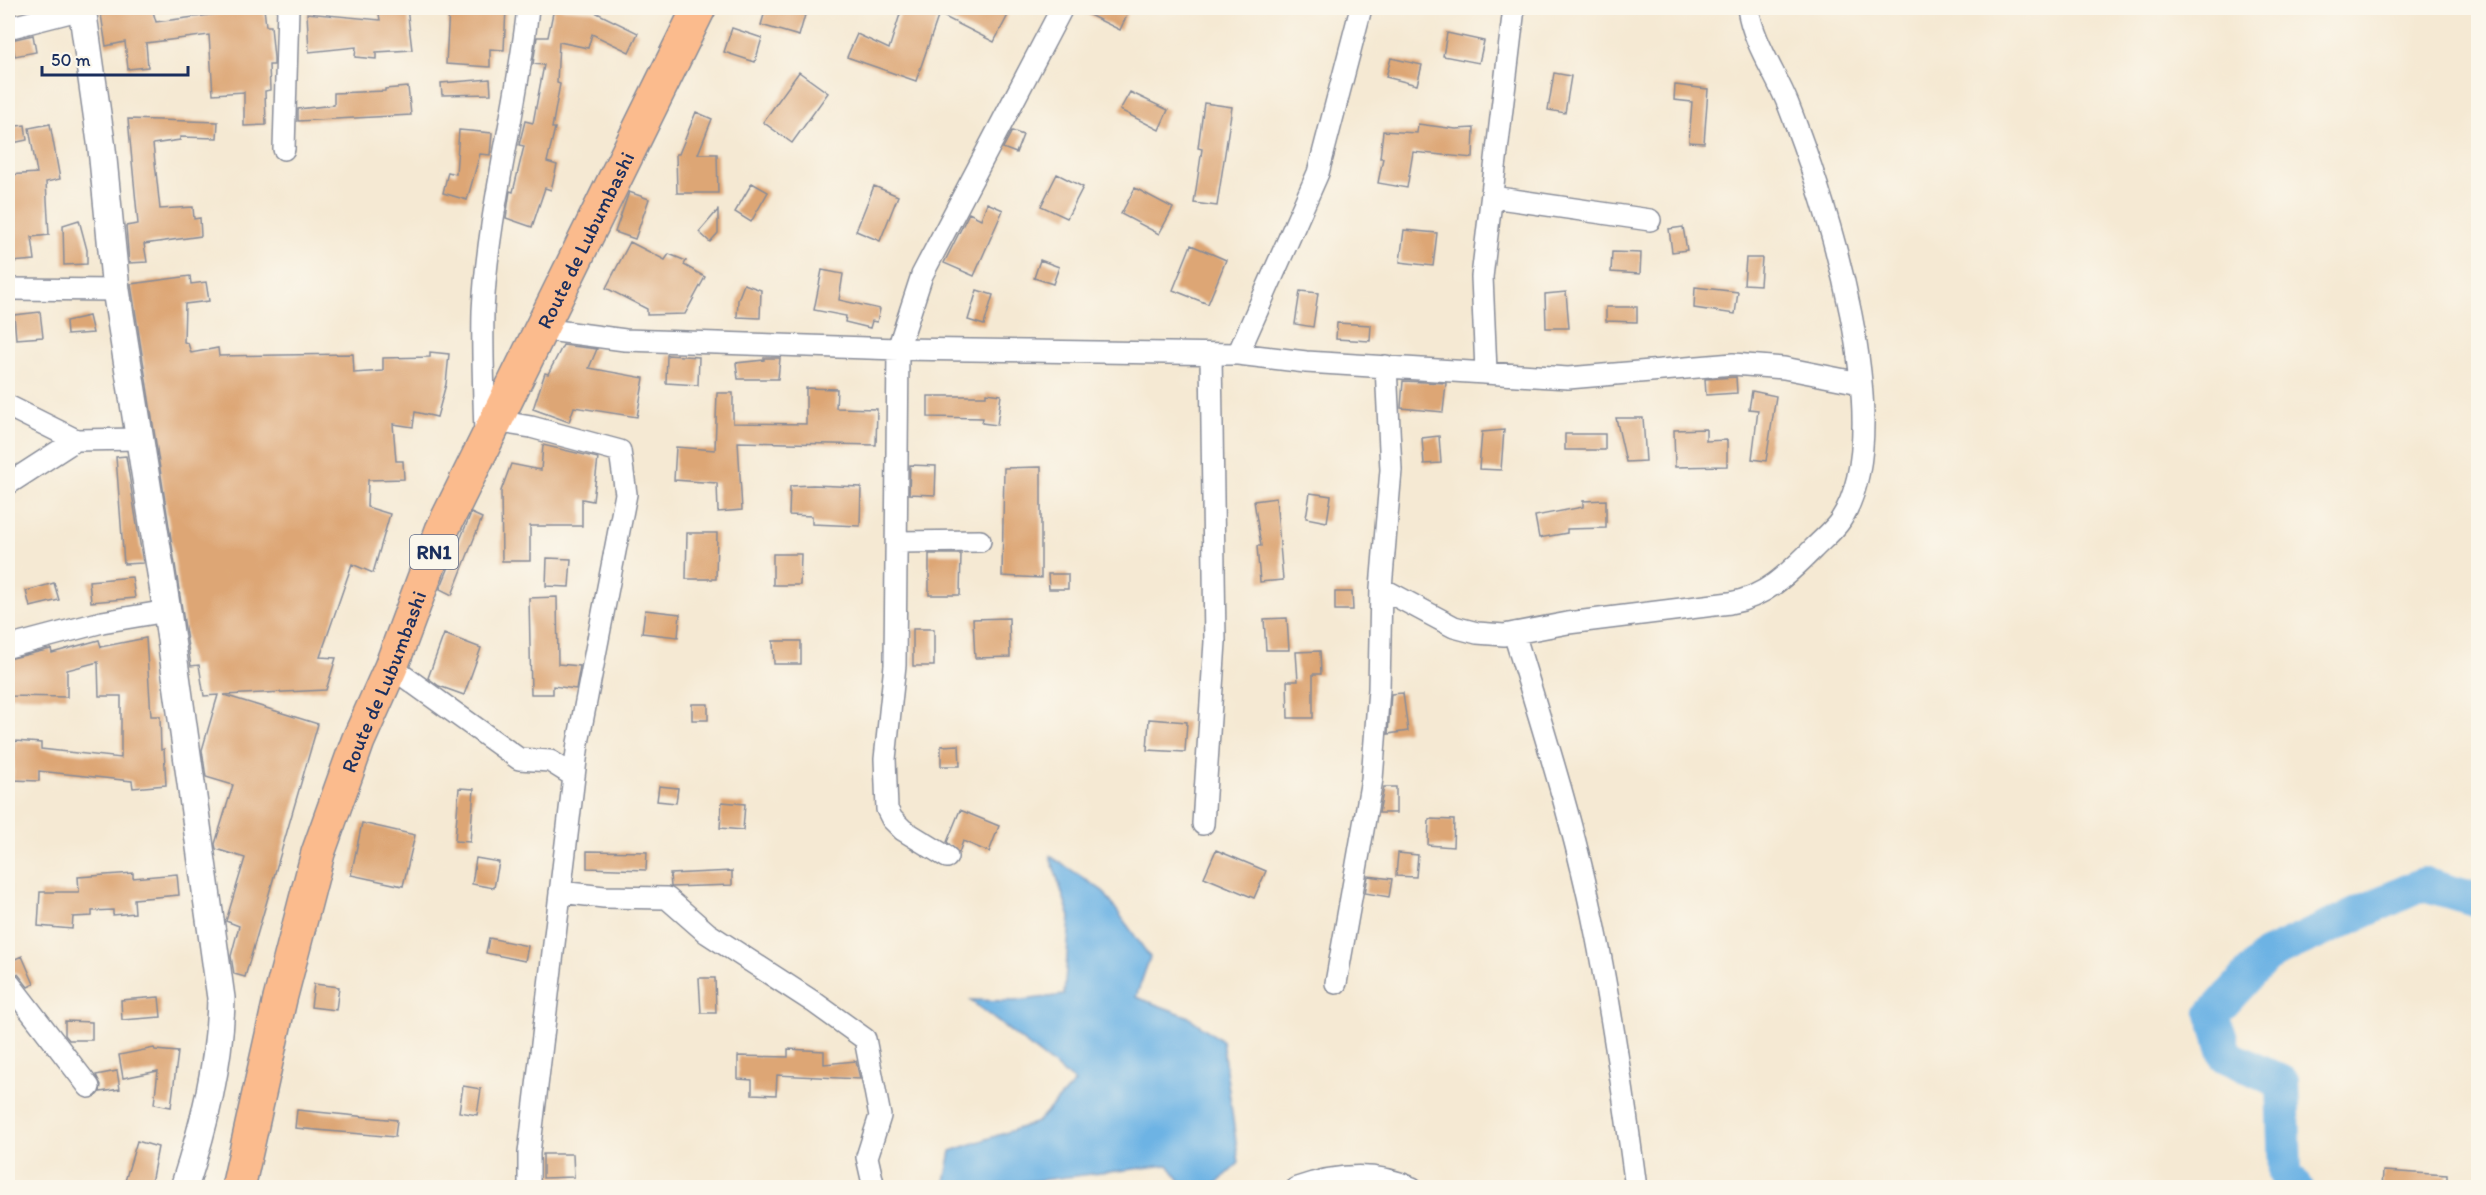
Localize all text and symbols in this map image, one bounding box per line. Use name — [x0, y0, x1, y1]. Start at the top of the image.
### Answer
scale bar — [42, 39, 188, 77]
text: 50 m — [51, 49, 91, 71]
street label: Route de Lubumbashi — [531, 147, 639, 332]
road number: RN1 — [410, 535, 458, 569]
street label: Route de Lubumbashi — [335, 587, 431, 776]

